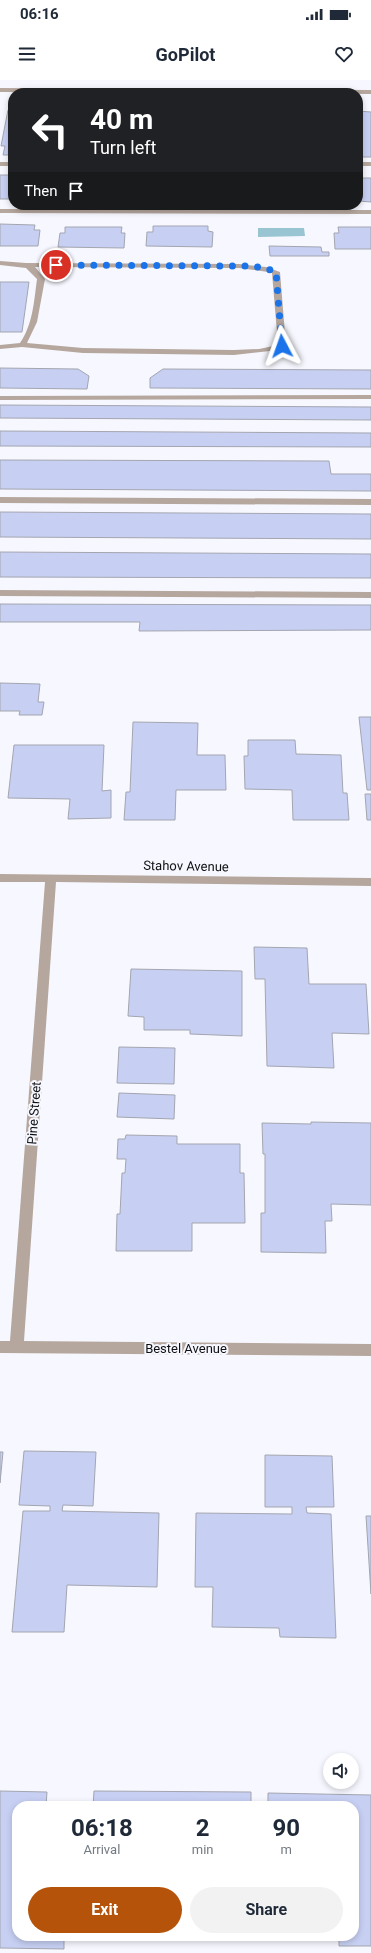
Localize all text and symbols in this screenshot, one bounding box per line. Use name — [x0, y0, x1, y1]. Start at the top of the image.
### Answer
text: 06:16 — [20, 5, 59, 23]
icon: menu — [16, 43, 38, 65]
icon: heart — [333, 43, 355, 65]
text: GoPilot — [156, 44, 215, 65]
text: 40 m — [90, 103, 153, 136]
icon: left — [24, 104, 76, 156]
text: Turn left — [90, 137, 156, 158]
icon: arrive — [65, 180, 87, 202]
text: Then — [24, 182, 57, 200]
pin — [39, 248, 73, 282]
icon: arrive — [45, 254, 67, 276]
position arrow — [261, 325, 303, 367]
street label: Stahov Avenue — [143, 858, 229, 874]
street label: Pine Street — [24, 1081, 44, 1145]
street label: Bestel Avenue — [145, 1341, 227, 1356]
map controls — [323, 1753, 359, 1789]
button: sound — [323, 1753, 359, 1789]
text: 06:18 — [71, 1814, 133, 1842]
text: 2 — [196, 1814, 210, 1842]
text: 90 — [272, 1814, 300, 1842]
text: Arrival — [83, 1842, 120, 1857]
text: min — [192, 1842, 214, 1857]
text: m — [281, 1842, 292, 1857]
button: Exit — [28, 1887, 182, 1933]
button: Share — [190, 1887, 343, 1933]

